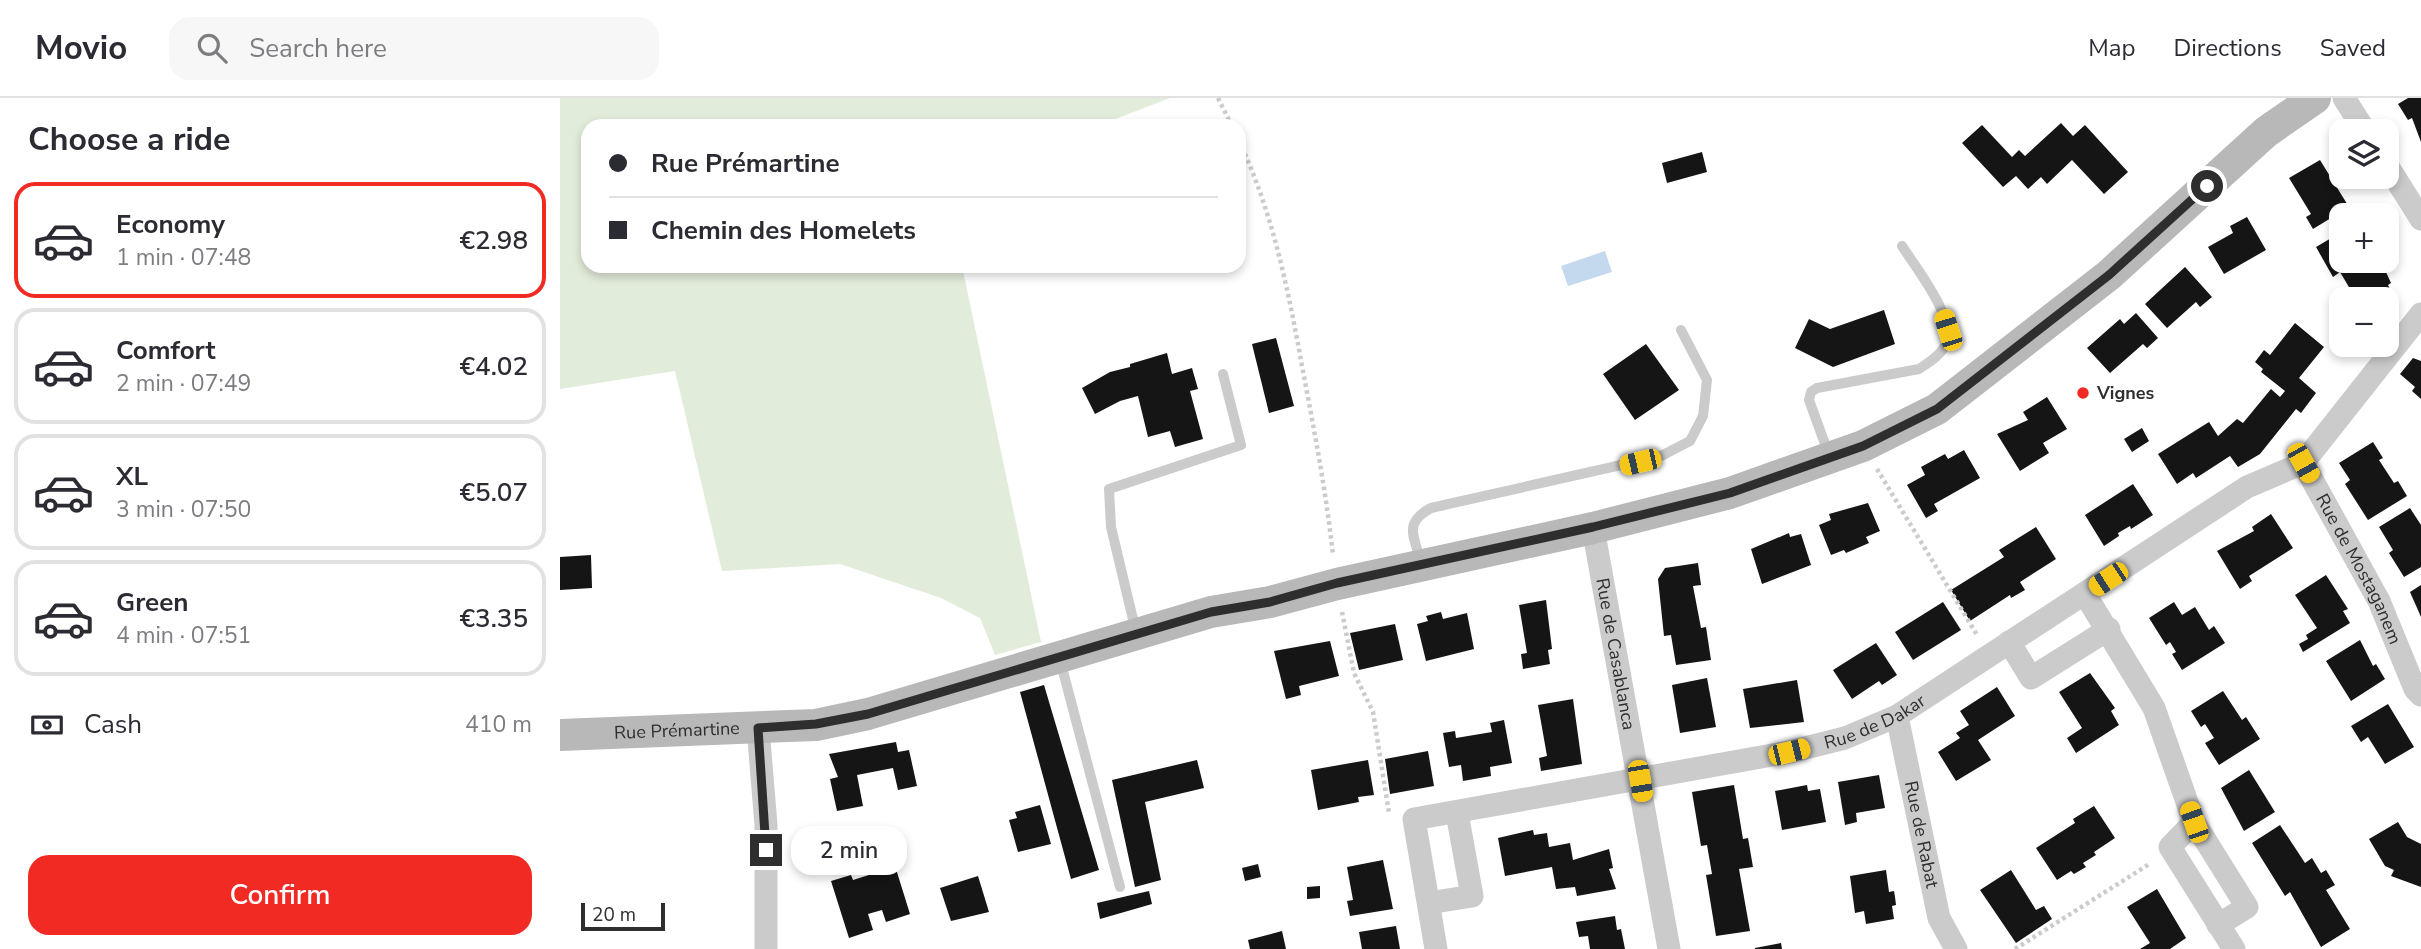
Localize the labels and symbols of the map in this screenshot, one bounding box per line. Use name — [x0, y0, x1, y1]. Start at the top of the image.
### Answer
route start — [2191, 170, 2223, 202]
car — [1932, 307, 1965, 353]
place label: Vignes — [2096, 381, 2155, 405]
marker: Vignes — [2075, 385, 2091, 401]
car — [2284, 440, 2323, 486]
car — [1618, 447, 1663, 477]
street label: Rue de Mostaganem — [2310, 489, 2407, 648]
car — [2085, 559, 2132, 599]
street label: Rue de Casablanca — [1590, 576, 1641, 732]
street label: Rue de Dakar — [1822, 688, 1930, 755]
street label: Rue Prémartine — [614, 716, 740, 745]
car — [1767, 737, 1812, 767]
car — [1627, 758, 1654, 804]
street label: Rue de Rabat — [1899, 779, 1945, 891]
car — [2178, 799, 2211, 845]
callout: 2 min — [790, 826, 906, 874]
route end — [750, 834, 782, 866]
scale bar — [581, 900, 665, 932]

